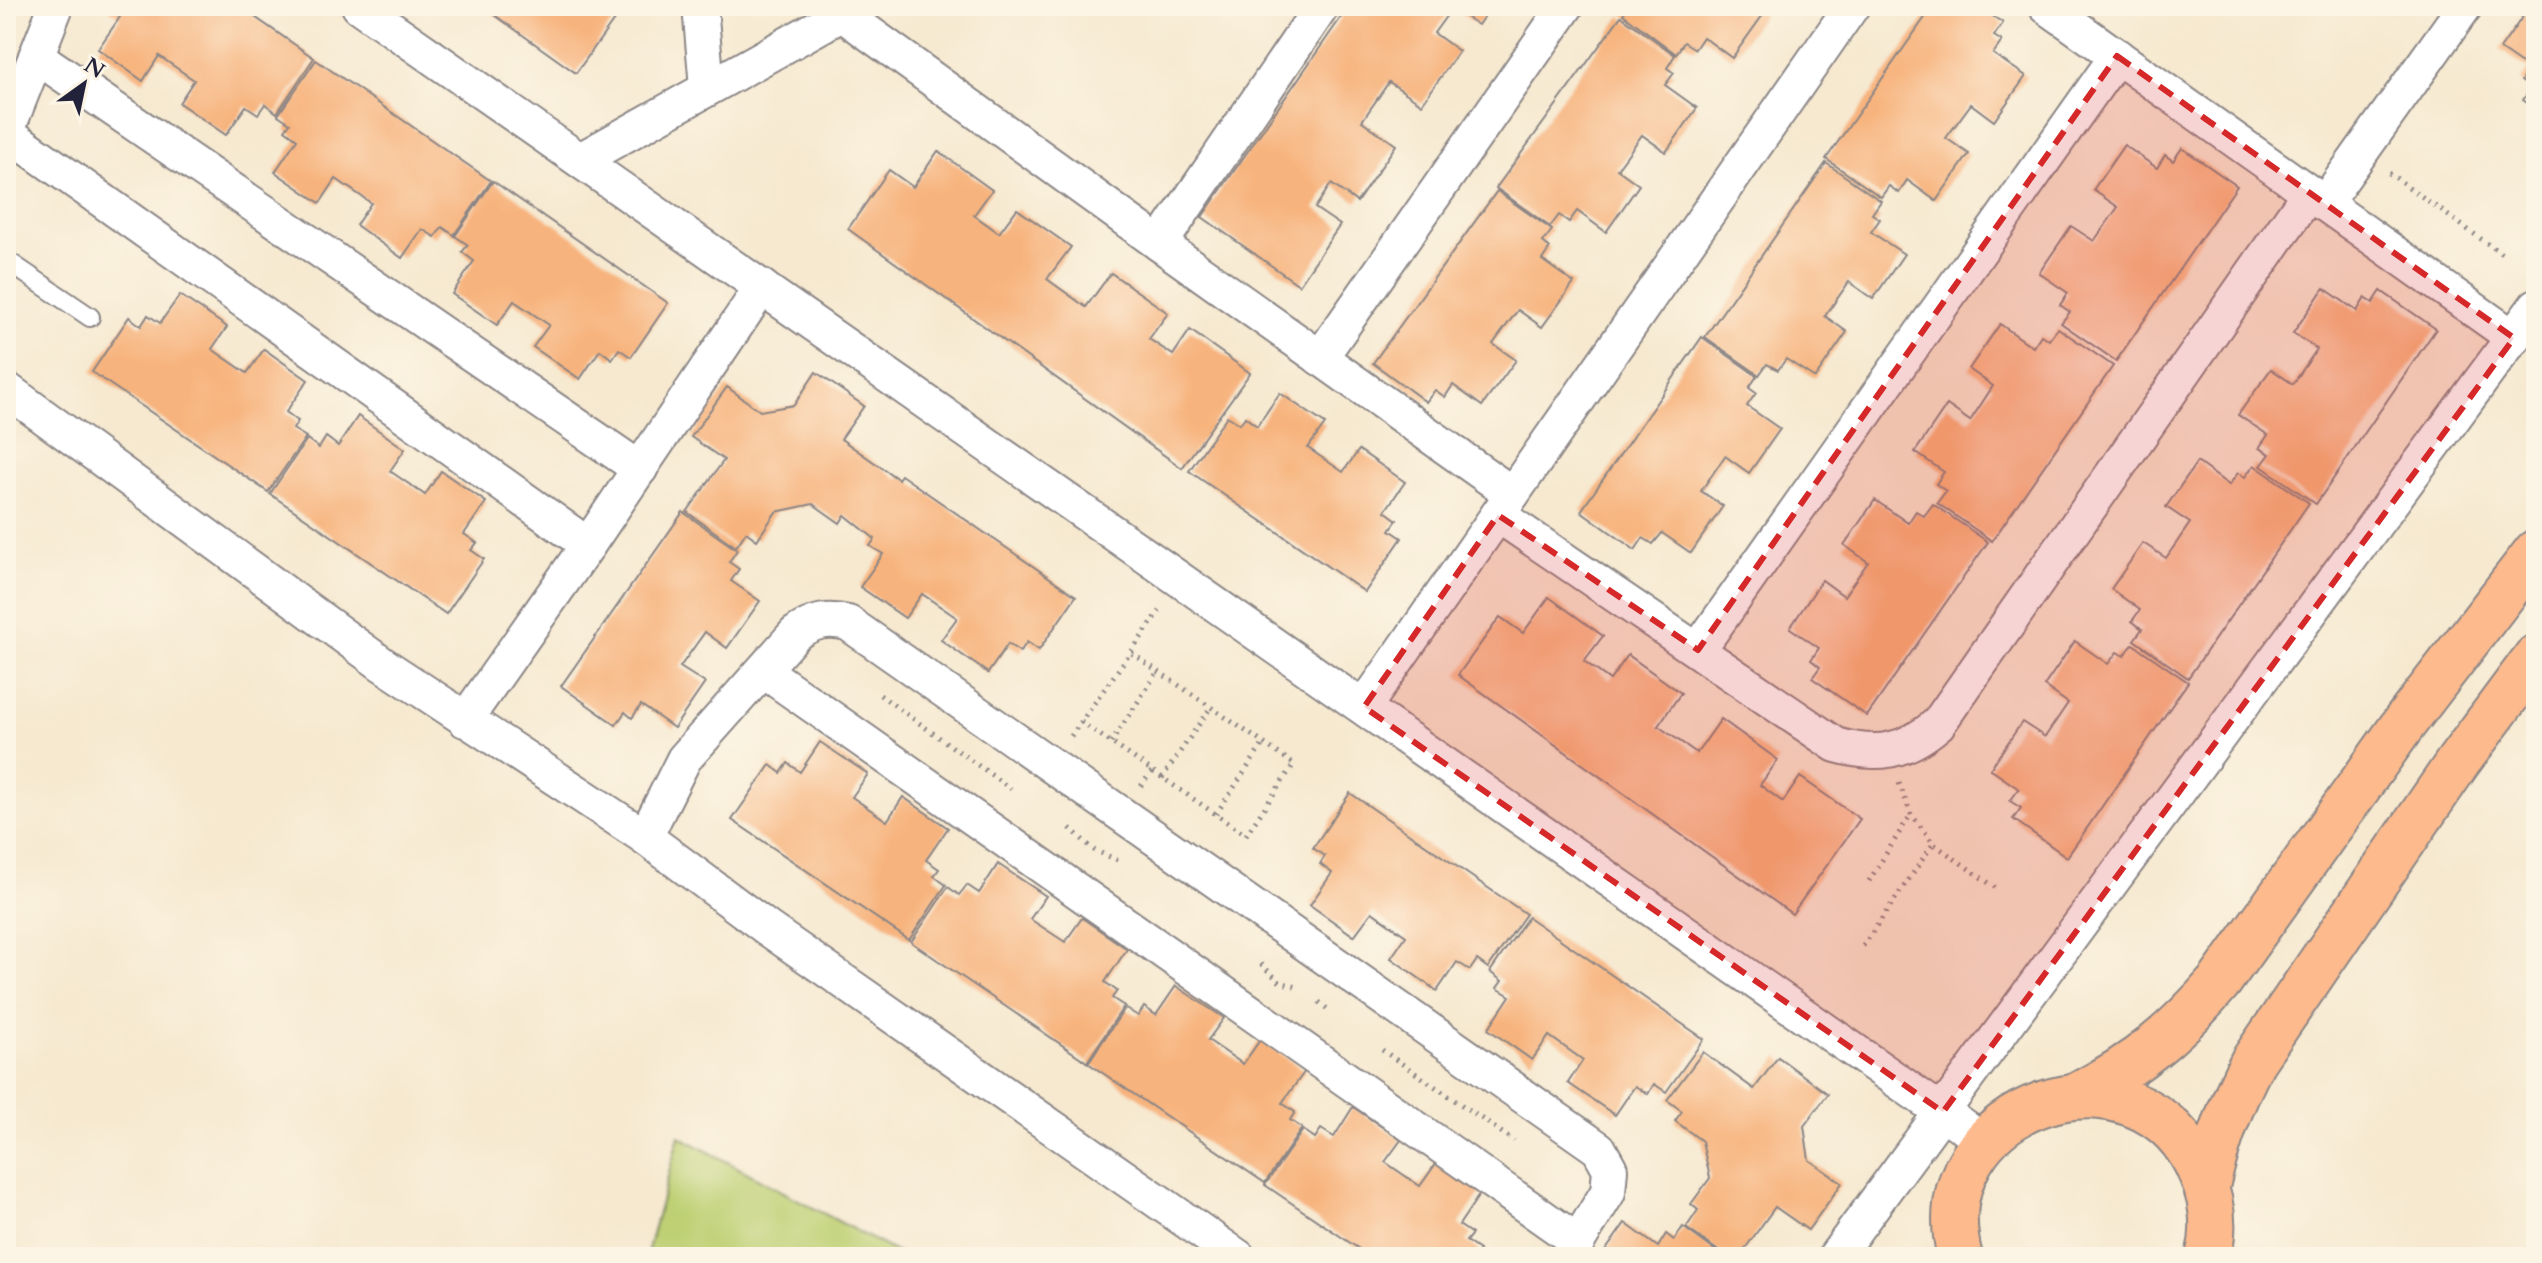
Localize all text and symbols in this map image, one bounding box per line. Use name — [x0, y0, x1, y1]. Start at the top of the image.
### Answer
north arrow — [44, 44, 124, 124]
text: N — [78, 50, 111, 86]

